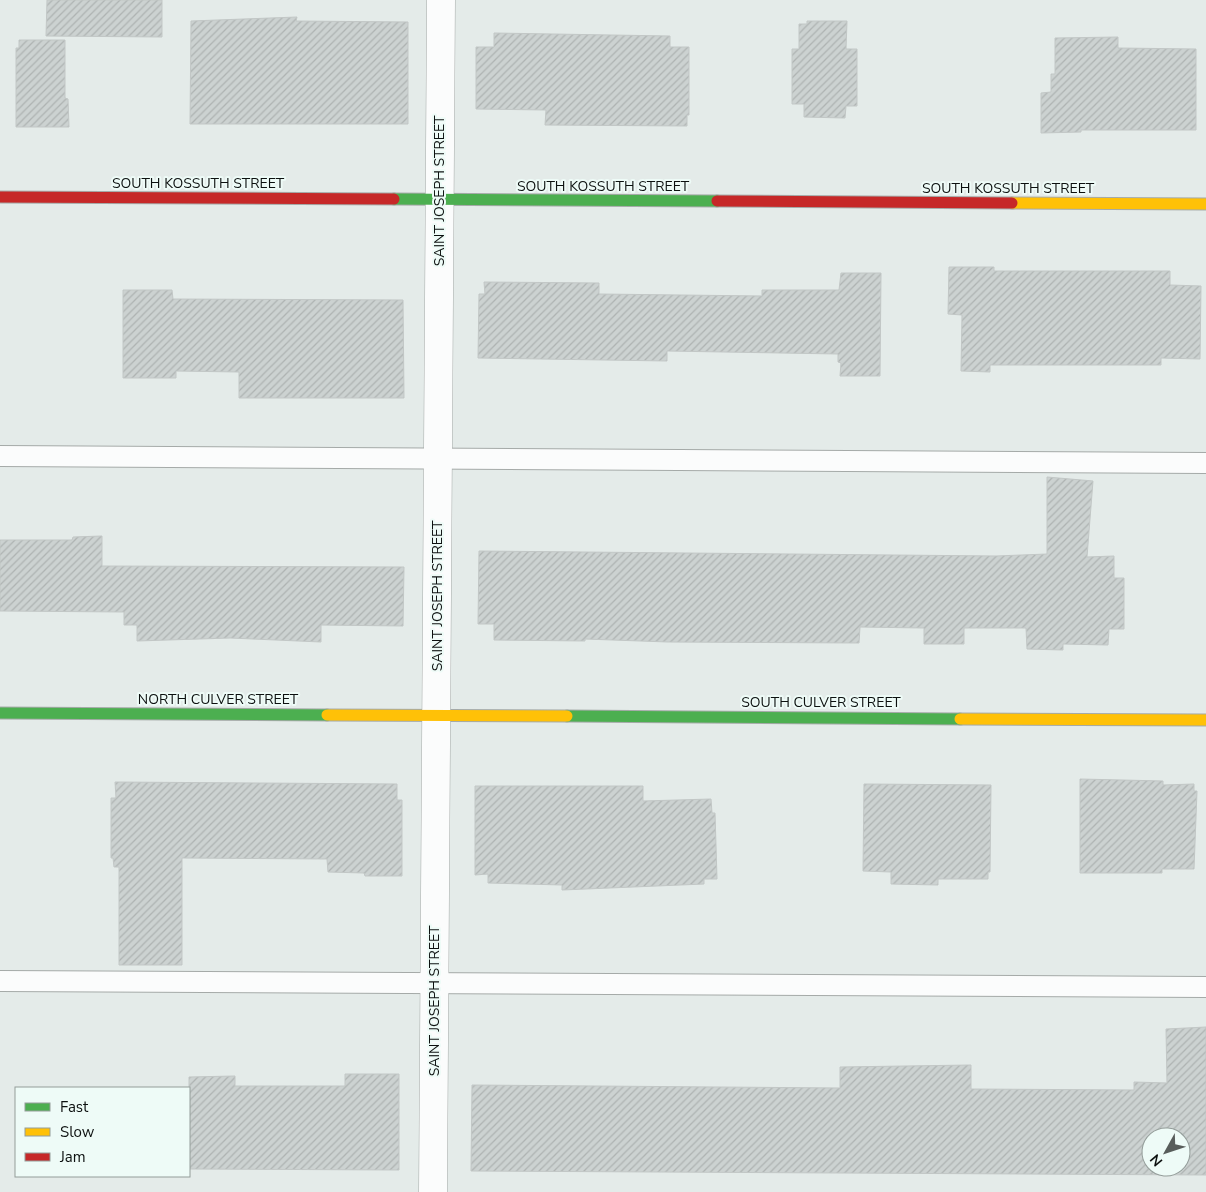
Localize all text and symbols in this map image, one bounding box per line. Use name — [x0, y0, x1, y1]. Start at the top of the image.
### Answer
street label: SAINT JOSEPH STREET — [430, 115, 449, 266]
street label: SOUTH KOSSUTH STREET — [112, 174, 285, 193]
street label: SOUTH KOSSUTH STREET — [517, 177, 690, 196]
street label: SOUTH KOSSUTH STREET — [922, 179, 1095, 198]
street label: SAINT JOSEPH STREET — [428, 520, 447, 671]
street label: NORTH CULVER STREET — [138, 690, 299, 709]
street label: SOUTH CULVER STREET — [741, 693, 901, 712]
street label: SAINT JOSEPH STREET — [425, 925, 444, 1076]
legend — [15, 1087, 190, 1177]
text: Fast — [60, 1097, 89, 1117]
text: Slow — [60, 1122, 95, 1142]
north arrow — [1141, 1127, 1191, 1177]
text: Jam — [59, 1147, 86, 1167]
text: N — [1146, 1150, 1167, 1170]

